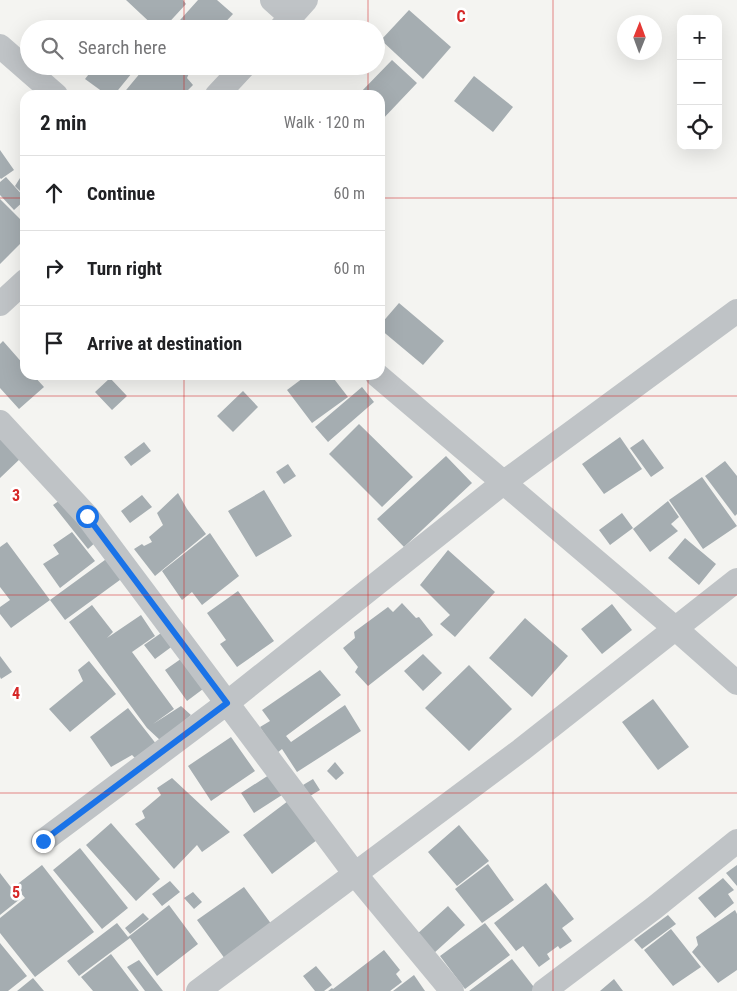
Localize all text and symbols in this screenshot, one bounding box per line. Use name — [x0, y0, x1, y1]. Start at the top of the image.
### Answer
text: C — [456, 7, 466, 26]
north arrow — [617, 15, 662, 60]
map controls — [677, 15, 722, 150]
button: + — [677, 15, 722, 60]
search box — [20, 20, 385, 75]
icon: search — [38, 34, 66, 62]
text: Search here — [78, 36, 166, 59]
button: − — [677, 60, 722, 105]
button: locate — [677, 105, 722, 150]
text: 2 min — [40, 111, 87, 135]
text: Walk · 120 m — [284, 113, 365, 132]
icon: ahead — [40, 179, 68, 207]
text: Continue — [87, 182, 155, 205]
text: 60 m — [333, 184, 365, 203]
icon: right — [40, 254, 68, 282]
text: Turn right — [87, 257, 162, 280]
text: 60 m — [333, 259, 365, 278]
icon: arrive — [40, 329, 68, 357]
text: Arrive at destination — [87, 332, 242, 355]
text: 3 — [12, 486, 20, 505]
route start — [76, 505, 99, 528]
text: 4 — [12, 684, 20, 703]
route end — [32, 830, 55, 853]
text: 5 — [12, 883, 20, 902]

